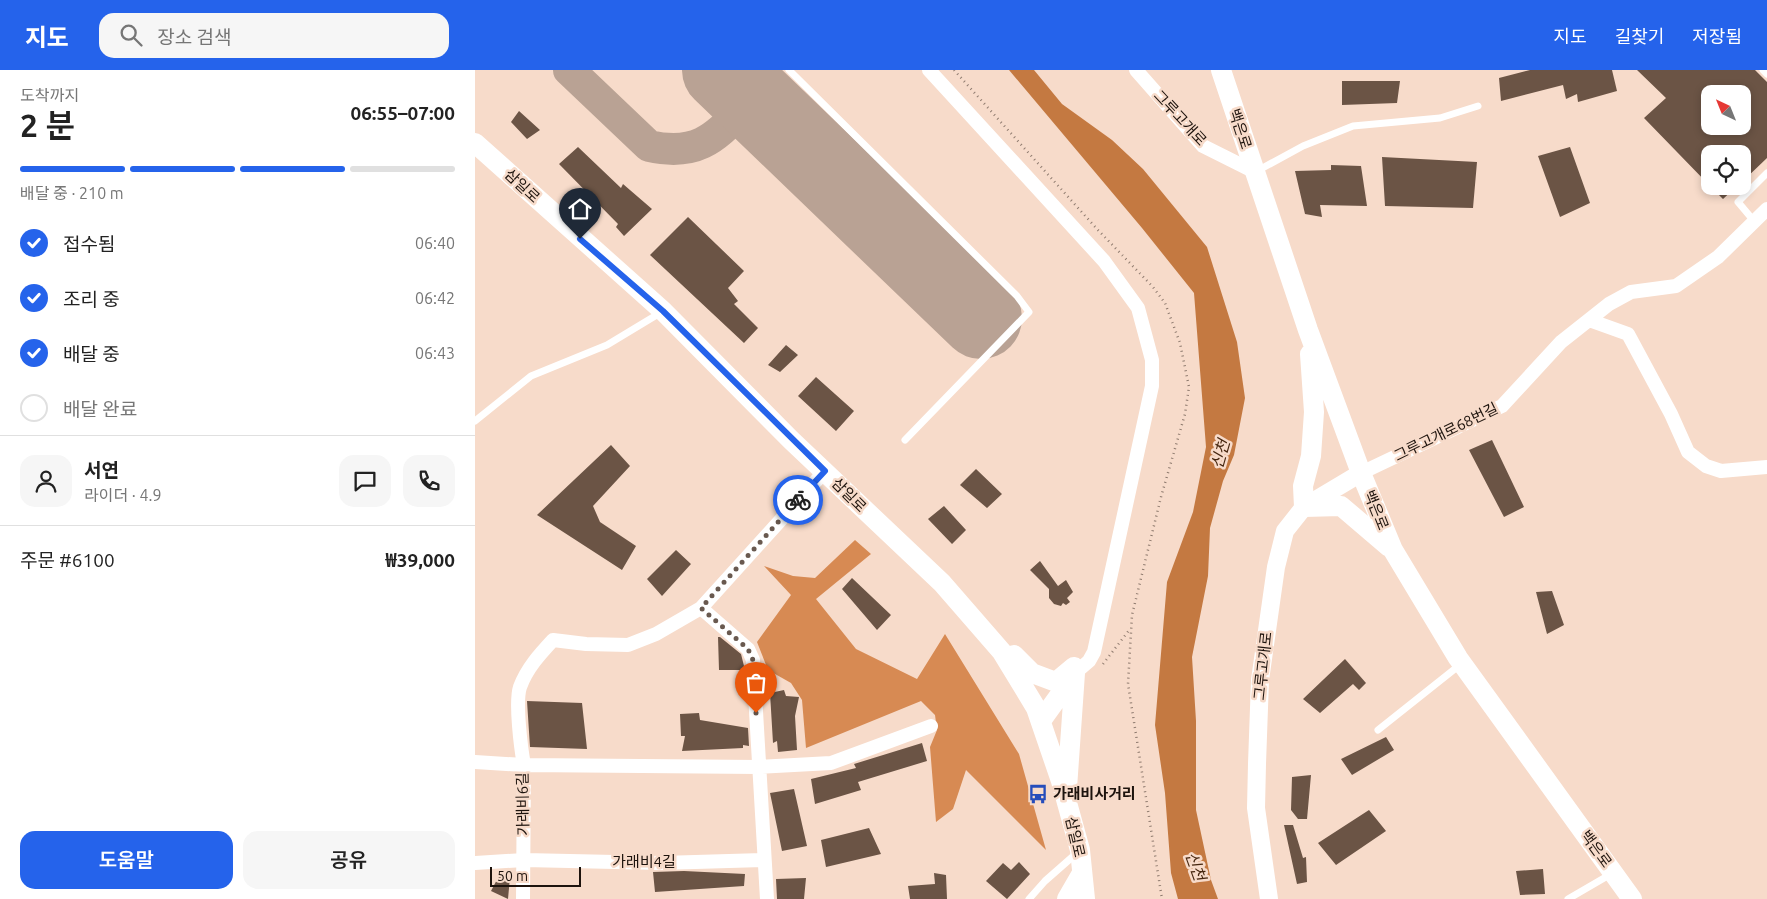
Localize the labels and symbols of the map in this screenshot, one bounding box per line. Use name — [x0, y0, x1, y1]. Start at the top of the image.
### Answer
north arrow — [1701, 85, 1751, 135]
street label: 그루고개로 — [1151, 87, 1210, 149]
street label: 백은로 — [1226, 107, 1255, 151]
street label: 삼일로 — [501, 165, 543, 206]
pin — [559, 188, 601, 239]
street label: 그루고개로68번길 — [1391, 399, 1501, 464]
water label: 신천 — [1207, 435, 1233, 471]
street label: 삼일로 — [829, 474, 870, 515]
courier — [773, 475, 823, 525]
street label: 백은로 — [1361, 487, 1392, 532]
street label: 그루고개로 — [1250, 631, 1275, 701]
pin — [735, 662, 777, 713]
street label: 가래비6길 — [513, 772, 532, 836]
bus stop icon: 가래비사거리 — [1027, 783, 1049, 805]
place label: 가래비사거리 — [1053, 785, 1136, 802]
street label: 삼일로 — [1063, 815, 1088, 859]
street label: 백은로 — [1577, 827, 1615, 870]
water label: 신천 — [1183, 849, 1210, 885]
street label: 가래비4길 — [612, 853, 676, 870]
scale bar — [490, 864, 581, 887]

